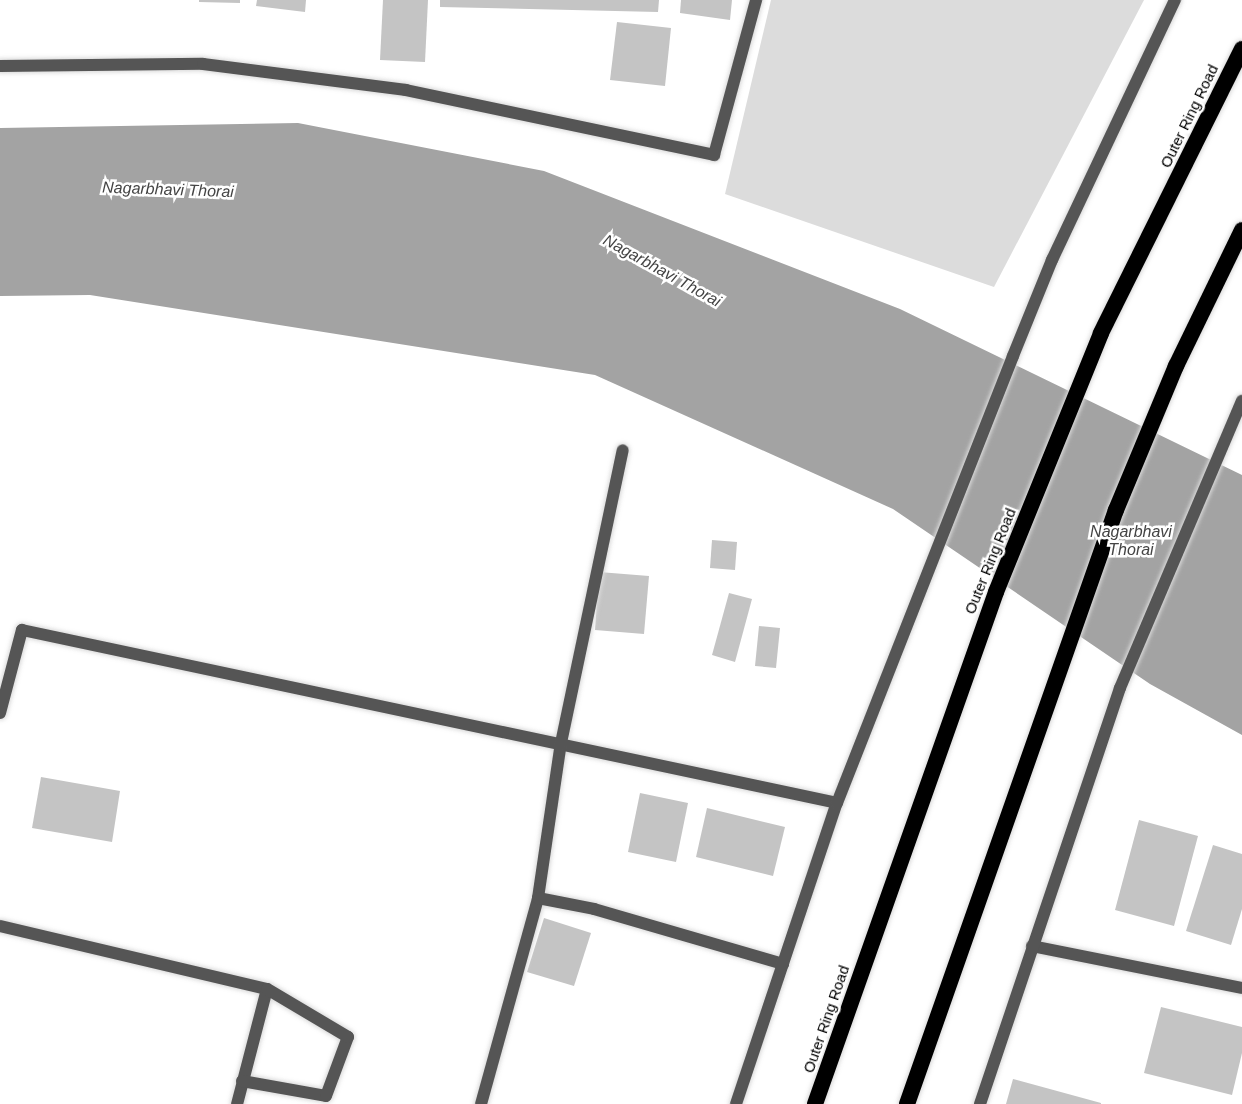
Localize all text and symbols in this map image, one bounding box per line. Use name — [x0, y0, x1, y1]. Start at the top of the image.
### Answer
street label: Outer Ring Road — [1156, 61, 1222, 171]
water label: Nagarbhavi Thorai — [102, 178, 234, 202]
water label: Nagarbhavi Thorai — [600, 231, 724, 311]
street label: Outer Ring Road — [961, 505, 1019, 617]
water label: Nagarbhavi Thorai — [1090, 522, 1172, 560]
street label: Outer Ring Road — [799, 963, 853, 1075]

